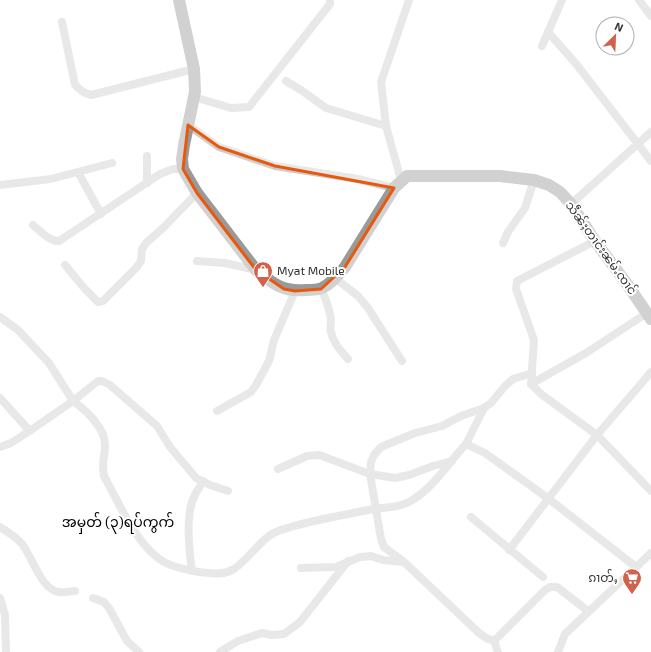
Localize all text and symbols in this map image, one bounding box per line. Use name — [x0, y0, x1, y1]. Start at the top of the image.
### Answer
north arrow — [595, 16, 635, 56]
text: N — [613, 19, 626, 34]
street label: သဵၼ်ႈတၢင်းၼမ်ႉၸၢင် — [563, 197, 641, 297]
shop icon: Myat Mobile — [252, 260, 274, 288]
place label: Myat Mobile — [277, 263, 345, 277]
district label: အမှတ် (၃)ရပ်ကွက် — [62, 512, 174, 534]
supermarket icon: ၵၢတ်ႇ — [621, 567, 643, 595]
place label: ၵၢတ်ႇ — [588, 569, 618, 584]

